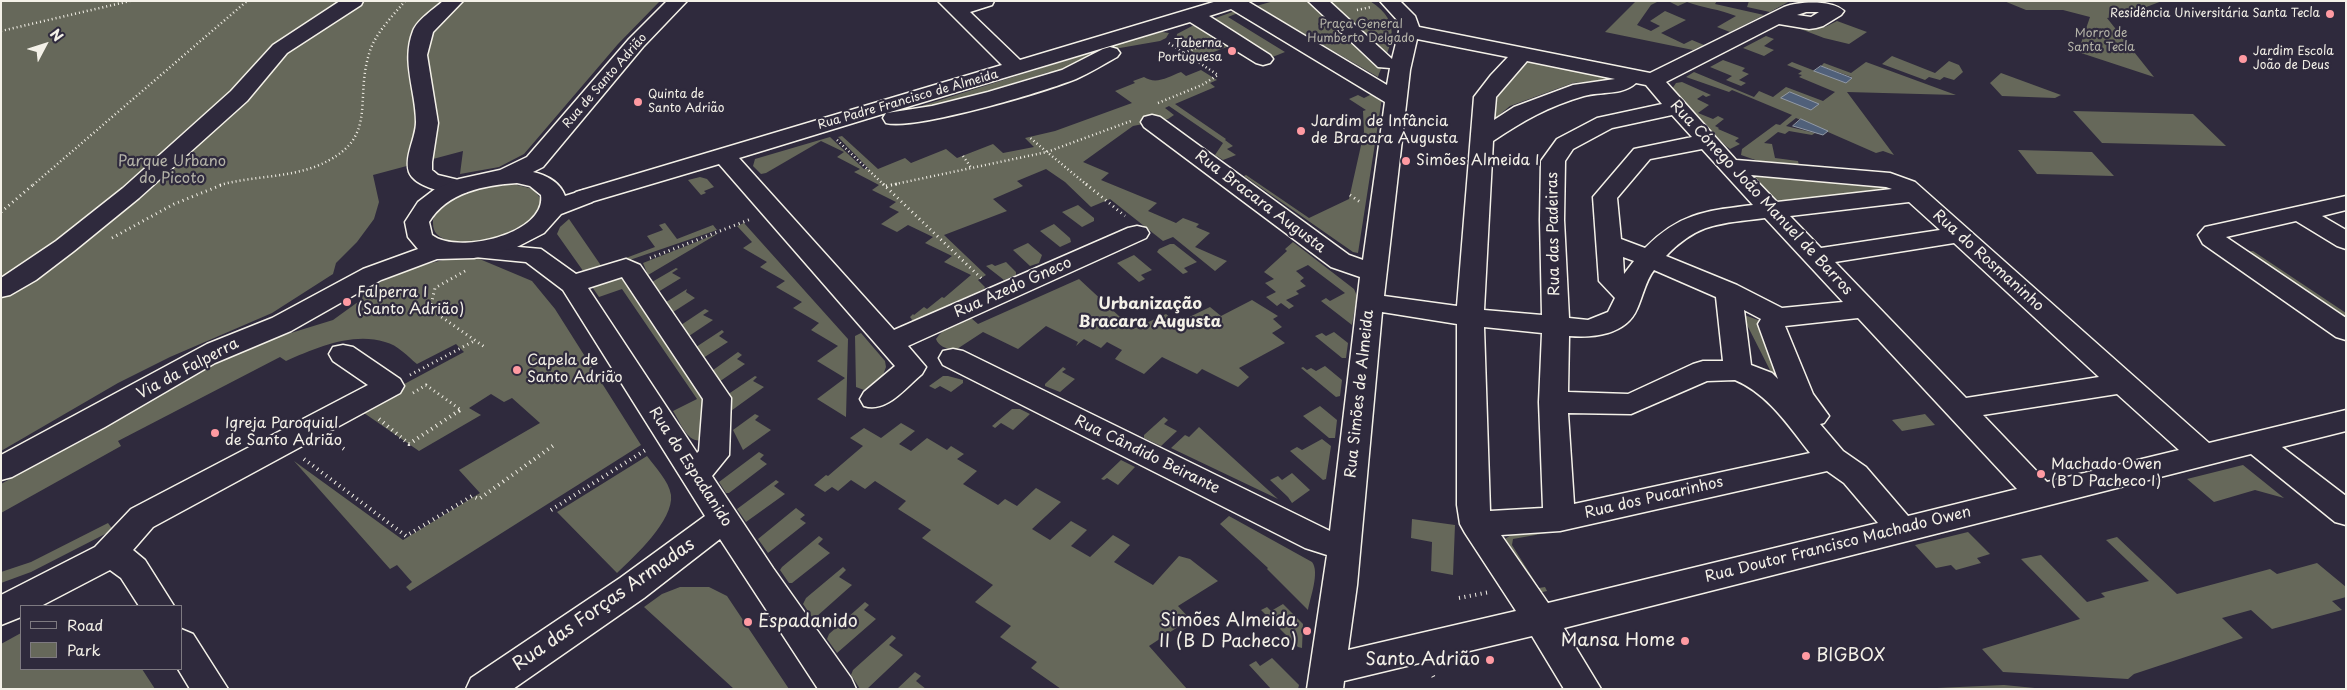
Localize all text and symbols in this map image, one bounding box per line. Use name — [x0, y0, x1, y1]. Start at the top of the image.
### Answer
place label: Residência Universitária Santa Tecla — [2110, 7, 2320, 21]
marker: Residência Universitária Santa Tecla — [2324, 8, 2336, 20]
park label: Praça General Humberto Delgado — [1307, 18, 1415, 46]
north arrow — [20, 20, 70, 70]
text: N — [45, 24, 68, 46]
park label: Morro de Santa Tecla — [2067, 27, 2135, 55]
street label: Rua de Santo Adrião — [560, 31, 650, 131]
place label: Taberna Portuguesa — [1158, 37, 1222, 65]
marker: Taberna Portuguesa — [1226, 45, 1238, 57]
place label: Jardim Escola João de Deus — [2253, 45, 2334, 73]
marker: Jardim Escola João de Deus — [2237, 53, 2249, 65]
street label: Rua Padre Francisco de Almeida — [816, 67, 1000, 133]
place label: Quinta de Santo Adrião — [648, 88, 724, 116]
marker: Quinta de Santo Adrião — [632, 96, 644, 108]
street label: Rua Cónego João Manuel de Barros — [1666, 97, 1856, 299]
place label: Jardim de Infância de Bracara Augusta — [1311, 113, 1458, 148]
marker: Jardim de Infância de Bracara Augusta — [1295, 125, 1307, 137]
street label: Rua Bracara Augusta — [1191, 147, 1329, 257]
place label: Simões Almeida I — [1416, 152, 1540, 170]
park label: Parque Urbano do Picoto — [118, 153, 226, 188]
marker: Simões Almeida I — [1400, 155, 1412, 167]
street label: Rua das Padeiras — [1544, 172, 1564, 296]
street label: Rua do Rosmaninho — [1929, 206, 2047, 316]
street label: Rua Azedo Gneco — [951, 254, 1075, 322]
place label: Falperra I (Santo Adrião) — [357, 284, 464, 319]
district label: Urbanização Bracara Augusta — [1078, 295, 1222, 333]
marker: Falperra I (Santo Adrião) — [341, 296, 353, 308]
street label: Rua Simões de Almeida — [1342, 309, 1378, 479]
street label: Via da Falperra — [134, 335, 242, 403]
place label: Capela de Santo Adrião — [527, 352, 623, 387]
marker: Capela de Santo Adrião — [511, 364, 523, 376]
street label: Rua do Espadanido — [645, 404, 735, 530]
street label: Rua Cândido Beirante — [1071, 412, 1223, 498]
place label: Igreja Paroquial de Santo Adrião — [225, 415, 342, 450]
marker: Igreja Paroquial de Santo Adrião — [209, 427, 221, 439]
place label: Machado Owen (B D Pacheco I) — [2051, 456, 2162, 491]
marker: Machado Owen (B D Pacheco I) — [2035, 468, 2047, 480]
street label: Rua dos Pucarinhos — [1583, 473, 1725, 523]
street label: Rua Doutor Francisco Machado Owen — [1703, 503, 1973, 587]
street label: Rua das Forças Armadas — [509, 534, 699, 676]
legend — [20, 605, 182, 670]
place label: Simões Almeida II (B D Pacheco) — [1159, 610, 1297, 652]
place label: Espadanido — [758, 611, 858, 633]
text: Road — [67, 613, 103, 636]
marker: Espadanido — [742, 616, 754, 628]
marker: Simões Almeida II (B D Pacheco) — [1301, 625, 1313, 637]
place label: Mansa Home — [1561, 630, 1675, 652]
marker: Mansa Home — [1679, 635, 1691, 647]
text: Park — [67, 638, 101, 661]
place label: BIGBOX — [1816, 645, 1885, 667]
place label: Santo Adrião — [1365, 649, 1480, 671]
marker: BIGBOX — [1800, 650, 1812, 662]
marker: Santo Adrião — [1484, 654, 1496, 666]

